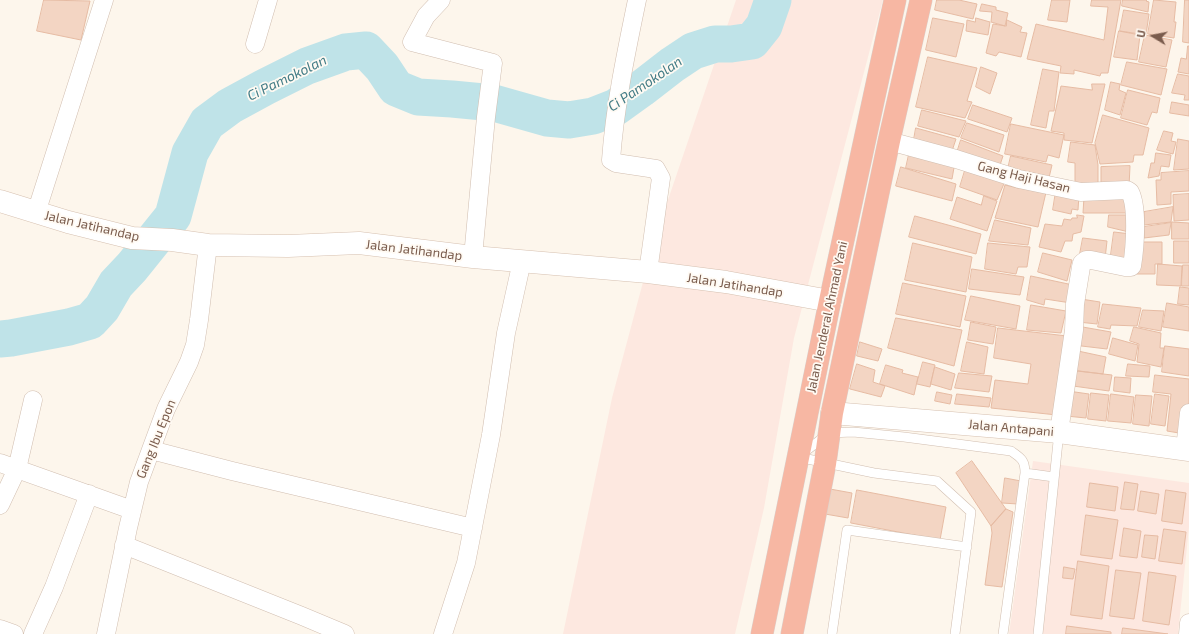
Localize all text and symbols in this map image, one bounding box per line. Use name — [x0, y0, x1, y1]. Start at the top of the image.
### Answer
north arrow — [1133, 16, 1173, 56]
text: U — [1134, 29, 1148, 39]
water label: Ci Pamokolan — [245, 52, 329, 104]
water label: Ci Pamokolan — [605, 53, 685, 115]
street label: Gang Haji Hasan — [976, 158, 1072, 196]
street label: Jalan Jatihandap — [43, 207, 141, 245]
street label: Jalan Jatihandap — [365, 236, 463, 264]
street label: Jalan Jenderal Ahmad Yani — [803, 240, 851, 394]
street label: Jalan Jatihandap — [686, 270, 784, 300]
street label: Gang Ibu Epon — [133, 397, 179, 481]
street label: Jalan Antapani — [967, 416, 1055, 440]

